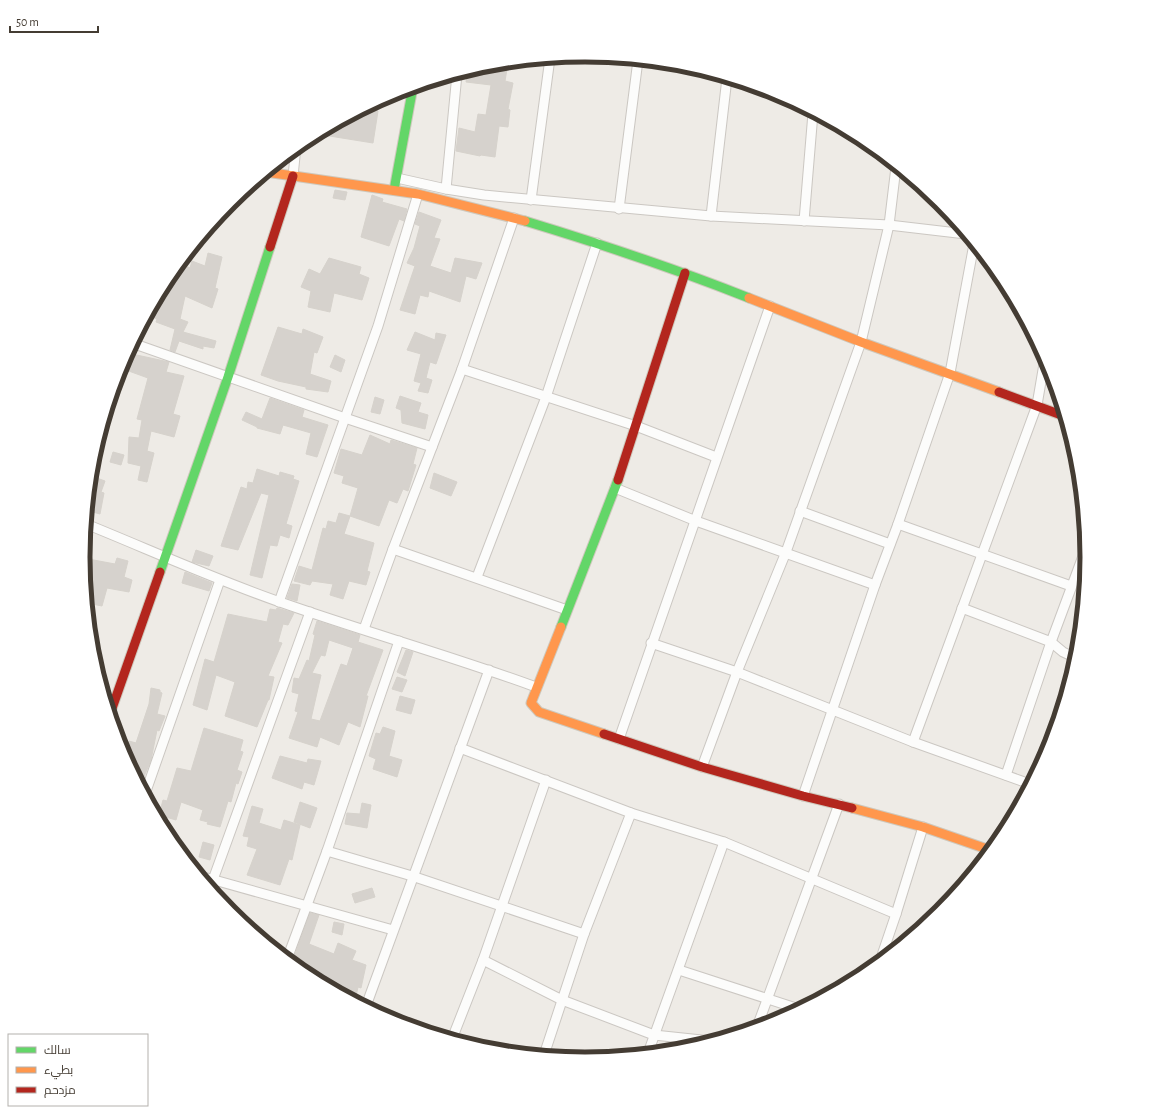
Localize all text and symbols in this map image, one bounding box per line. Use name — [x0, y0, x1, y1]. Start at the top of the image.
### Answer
scale bar — [10, 8, 98, 34]
text: 50 m — [16, 16, 39, 28]
legend — [8, 1034, 148, 1106]
text: سالك — [44, 1044, 71, 1056]
text: بطيء — [44, 1064, 73, 1080]
text: مزدحم — [44, 1084, 76, 1098]

